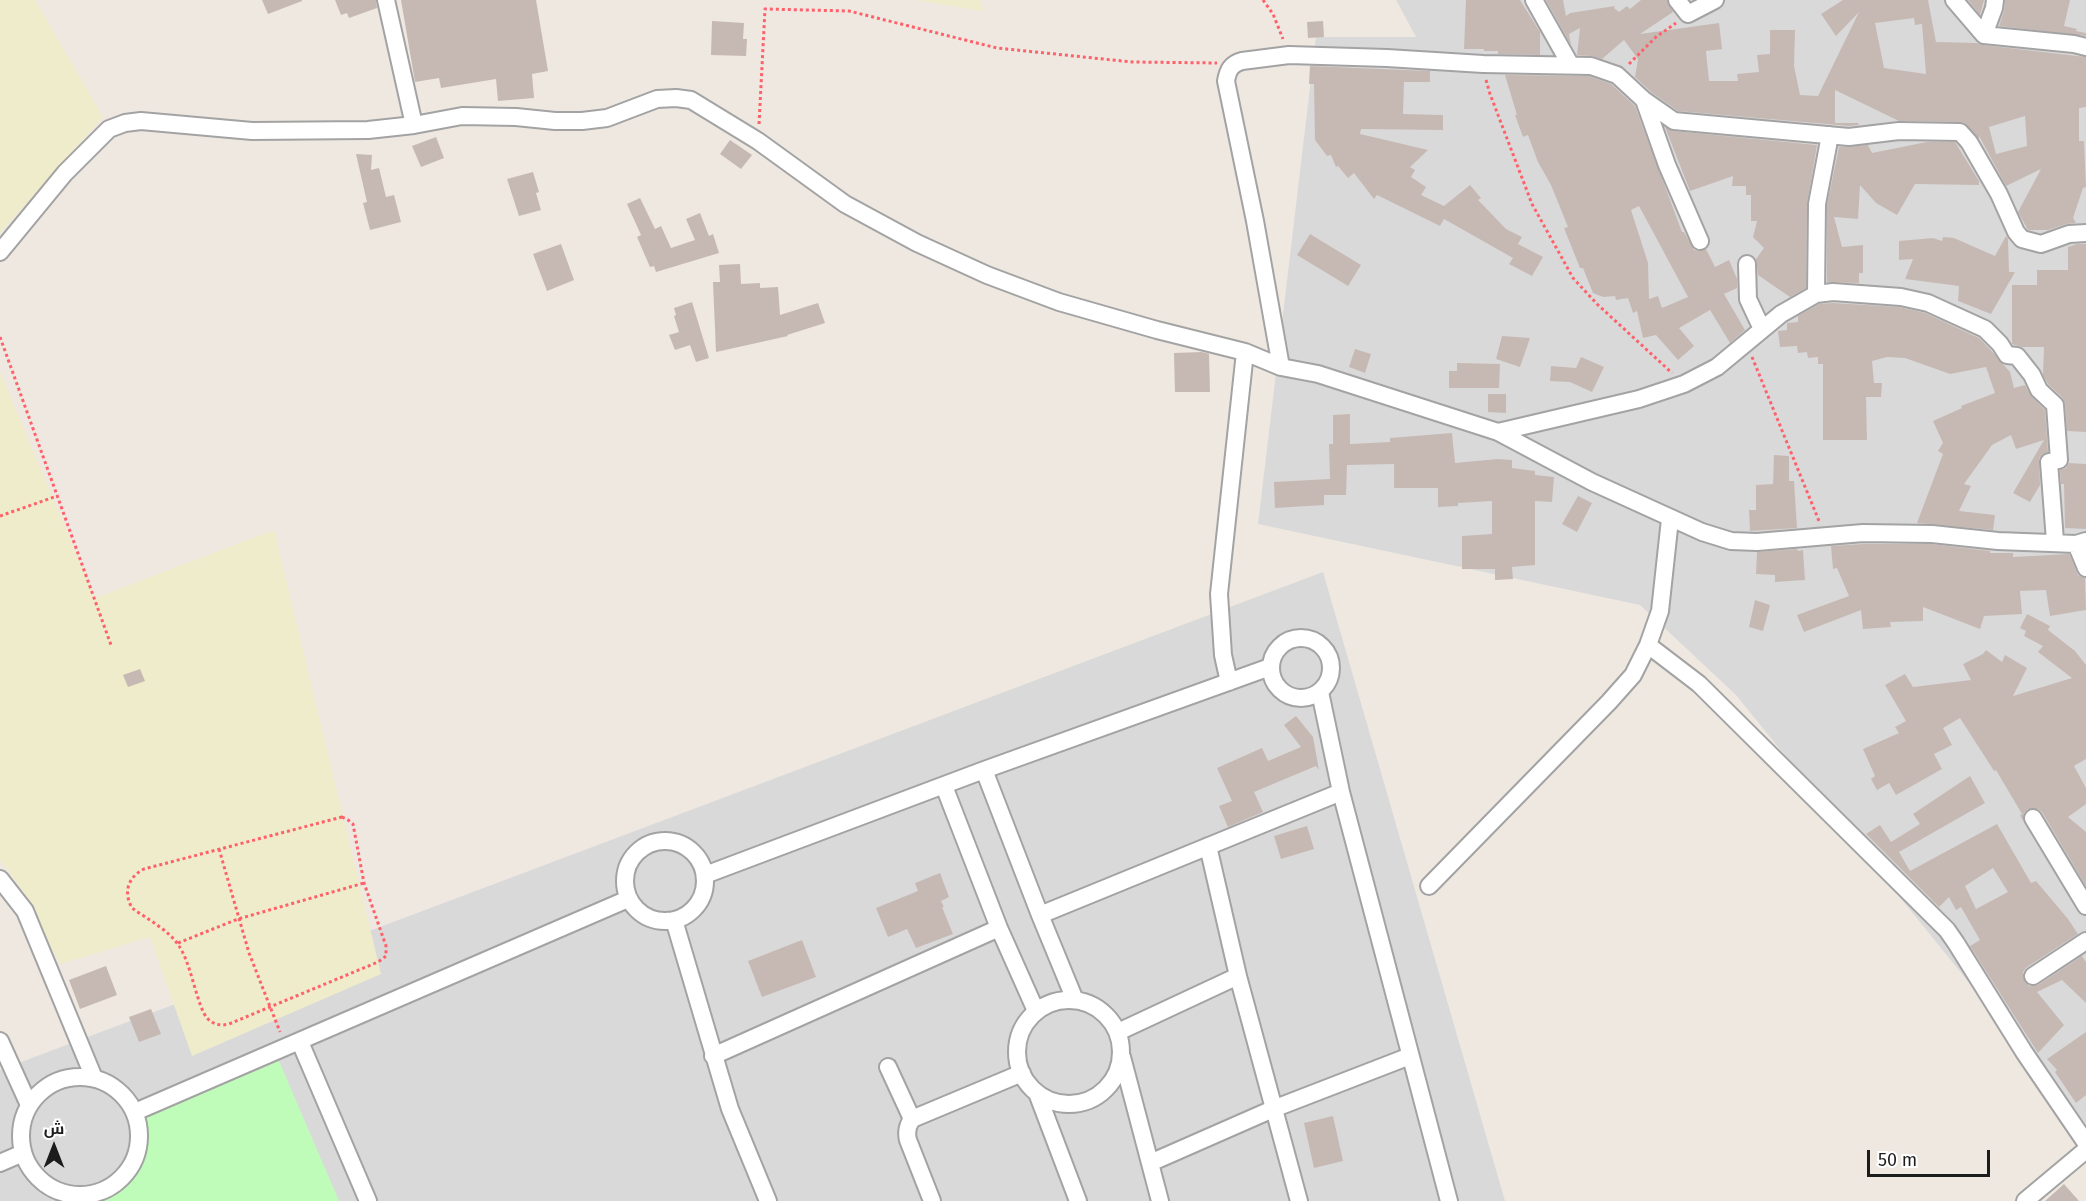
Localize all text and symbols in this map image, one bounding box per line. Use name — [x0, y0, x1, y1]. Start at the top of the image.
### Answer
north arrow — [24, 1117, 84, 1177]
text: ش — [44, 1119, 64, 1138]
scale bar — [1870, 1138, 1993, 1176]
text: 50 m — [1878, 1149, 1917, 1171]

